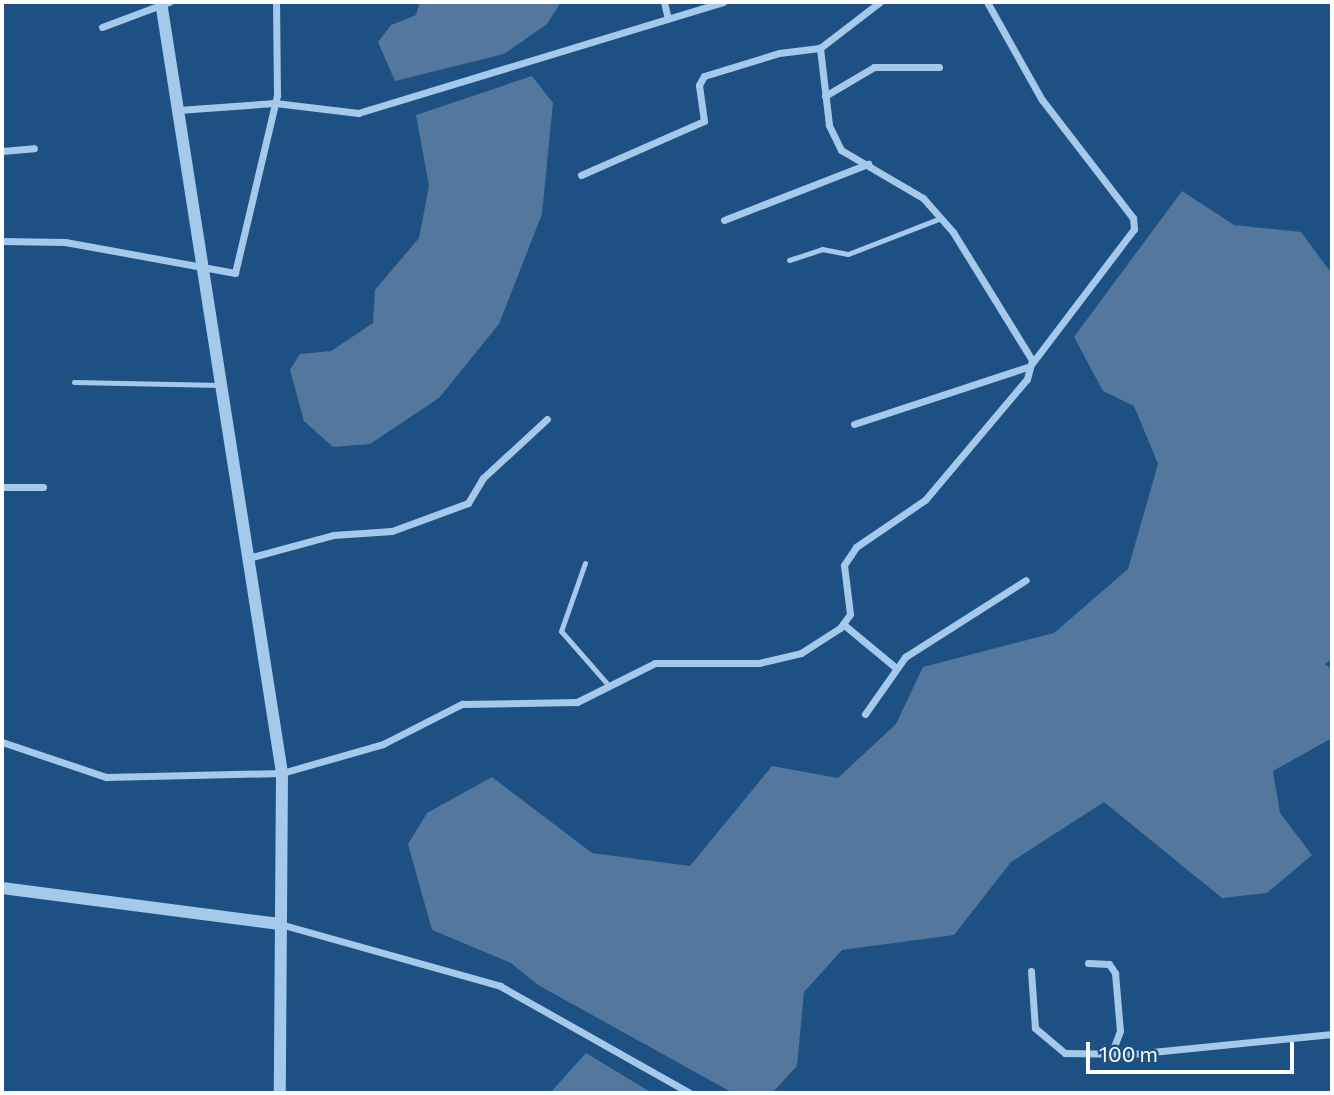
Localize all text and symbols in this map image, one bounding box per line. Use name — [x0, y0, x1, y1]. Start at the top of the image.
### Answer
scale bar — [1089, 1028, 1297, 1072]
text: 100 m — [1099, 1041, 1158, 1066]

